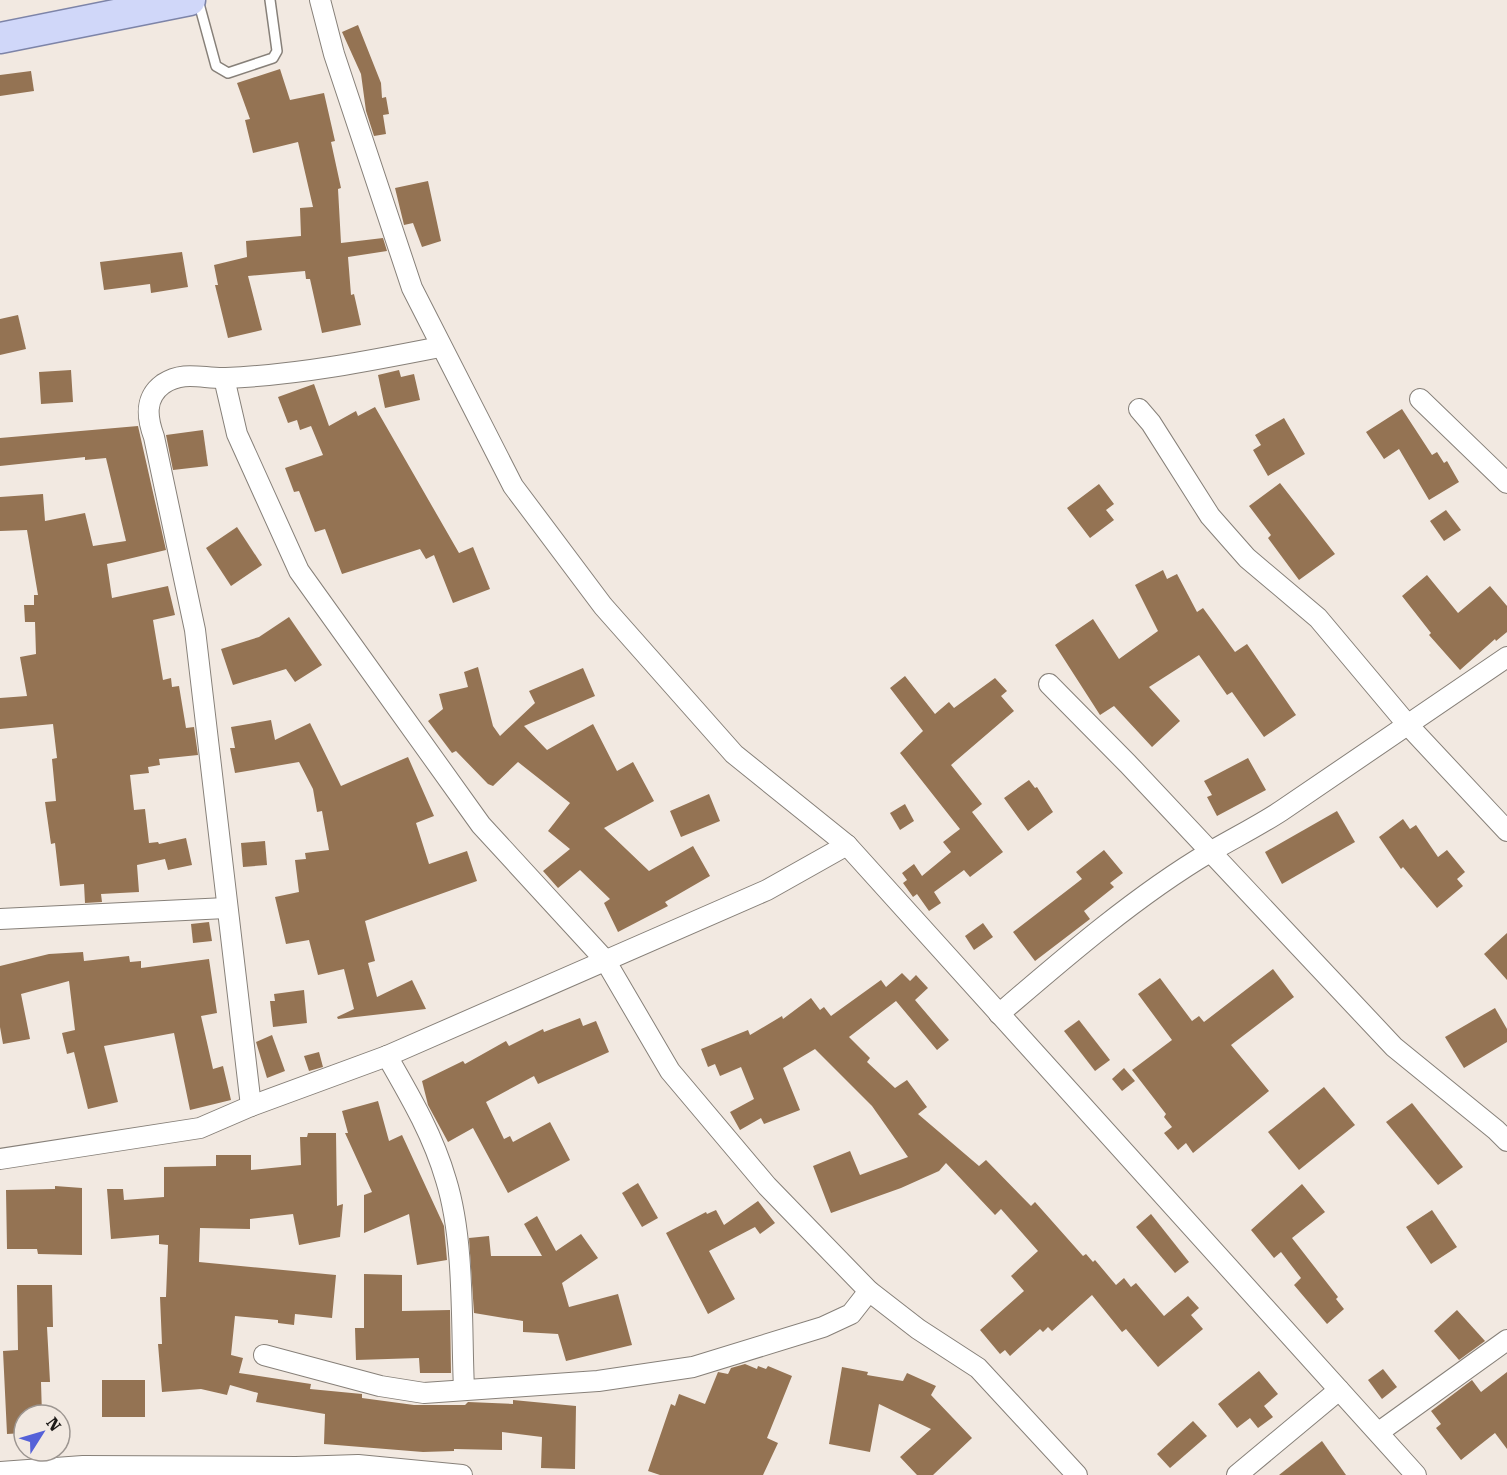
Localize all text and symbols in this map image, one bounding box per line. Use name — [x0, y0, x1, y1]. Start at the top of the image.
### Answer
north arrow — [12, 1403, 72, 1463]
text: N — [42, 1414, 65, 1435]

